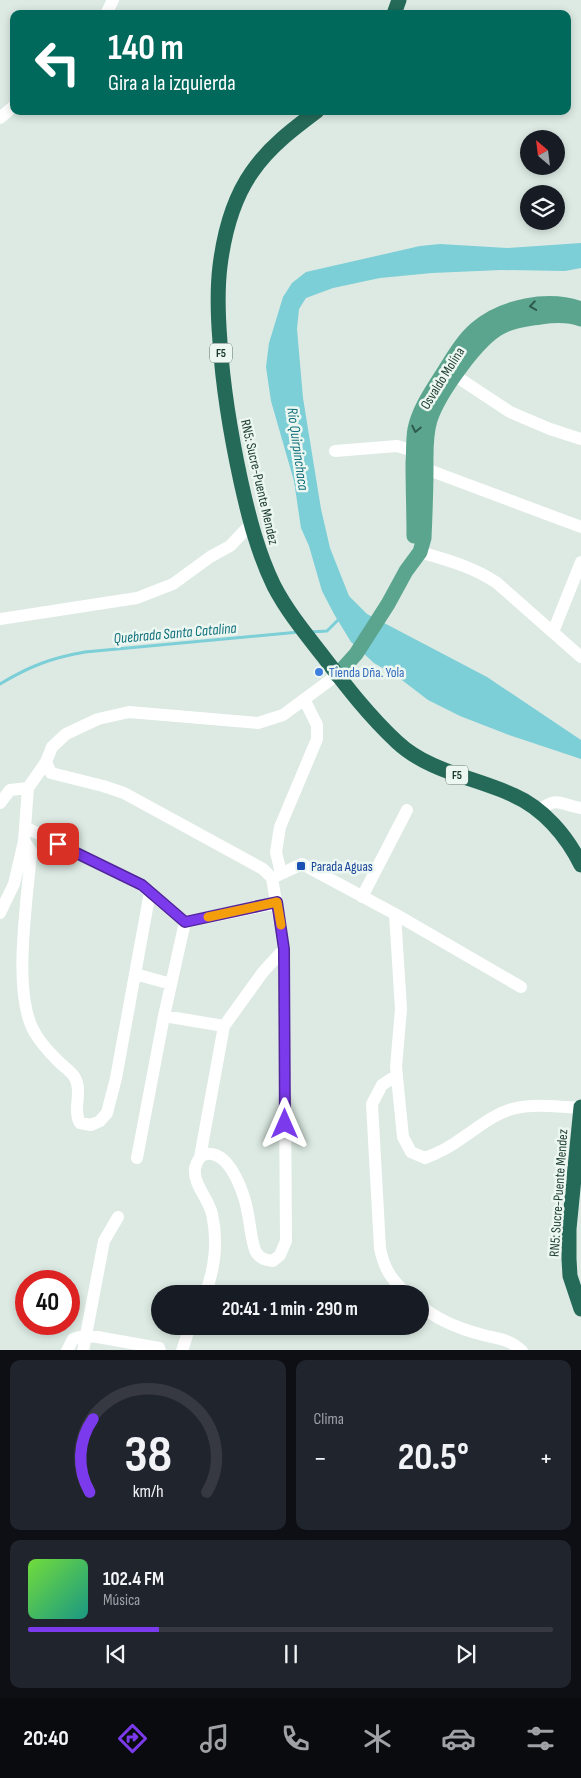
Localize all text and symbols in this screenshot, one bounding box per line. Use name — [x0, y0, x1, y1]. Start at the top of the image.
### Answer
text: 140 m — [108, 27, 184, 70]
icon: left — [25, 30, 90, 95]
text: Gira a la izquierda — [108, 70, 236, 97]
north arrow — [520, 130, 565, 175]
map controls — [520, 130, 565, 230]
button: layers — [520, 185, 565, 230]
one-way arrow — [529, 300, 537, 311]
road number: F5 — [210, 343, 232, 362]
street label: Osvaldo Molina — [417, 344, 468, 412]
water label: Río Quirpinchaca — [282, 406, 313, 492]
street label: RN5: Sucre-Puente Mendez — [237, 418, 282, 546]
one-way arrow — [411, 424, 421, 433]
water label: Quebrada Santa Catalina — [113, 619, 237, 648]
place label: Tienda Dña. Yola — [329, 664, 404, 681]
marker: Tienda Dña. Yola — [313, 666, 325, 678]
road number: F5 — [446, 766, 468, 784]
pin — [37, 823, 79, 865]
icon: arrive — [44, 830, 72, 858]
place label: Parada Aguas — [311, 858, 373, 875]
marker: Parada Aguas — [295, 860, 307, 872]
position arrow — [258, 1097, 310, 1149]
street label: RN5: Sucre-Puente Mendez — [546, 1129, 571, 1257]
speed limit sign: 40 — [15, 1270, 80, 1335]
text: 20:41 · 1 min · 290 m — [222, 1298, 358, 1321]
text: Clima — [314, 1410, 344, 1429]
text: 38 — [124, 1424, 172, 1487]
text: 20.5° — [398, 1435, 469, 1480]
text: − — [314, 1442, 327, 1475]
text: + — [539, 1442, 553, 1475]
text: km/h — [132, 1481, 163, 1502]
text: 102.4 FM — [103, 1568, 164, 1591]
text: Música — [103, 1591, 140, 1610]
icon: previous — [102, 1640, 130, 1668]
icon: pause — [277, 1640, 305, 1668]
icon: next — [452, 1640, 480, 1668]
icon: directions — [115, 1721, 150, 1756]
icon: music — [197, 1721, 232, 1756]
icon: phone — [278, 1721, 313, 1756]
icon: climate — [360, 1721, 395, 1756]
icon: car — [441, 1721, 476, 1756]
icon: filters — [523, 1721, 558, 1756]
text: 20:40 — [23, 1725, 69, 1752]

